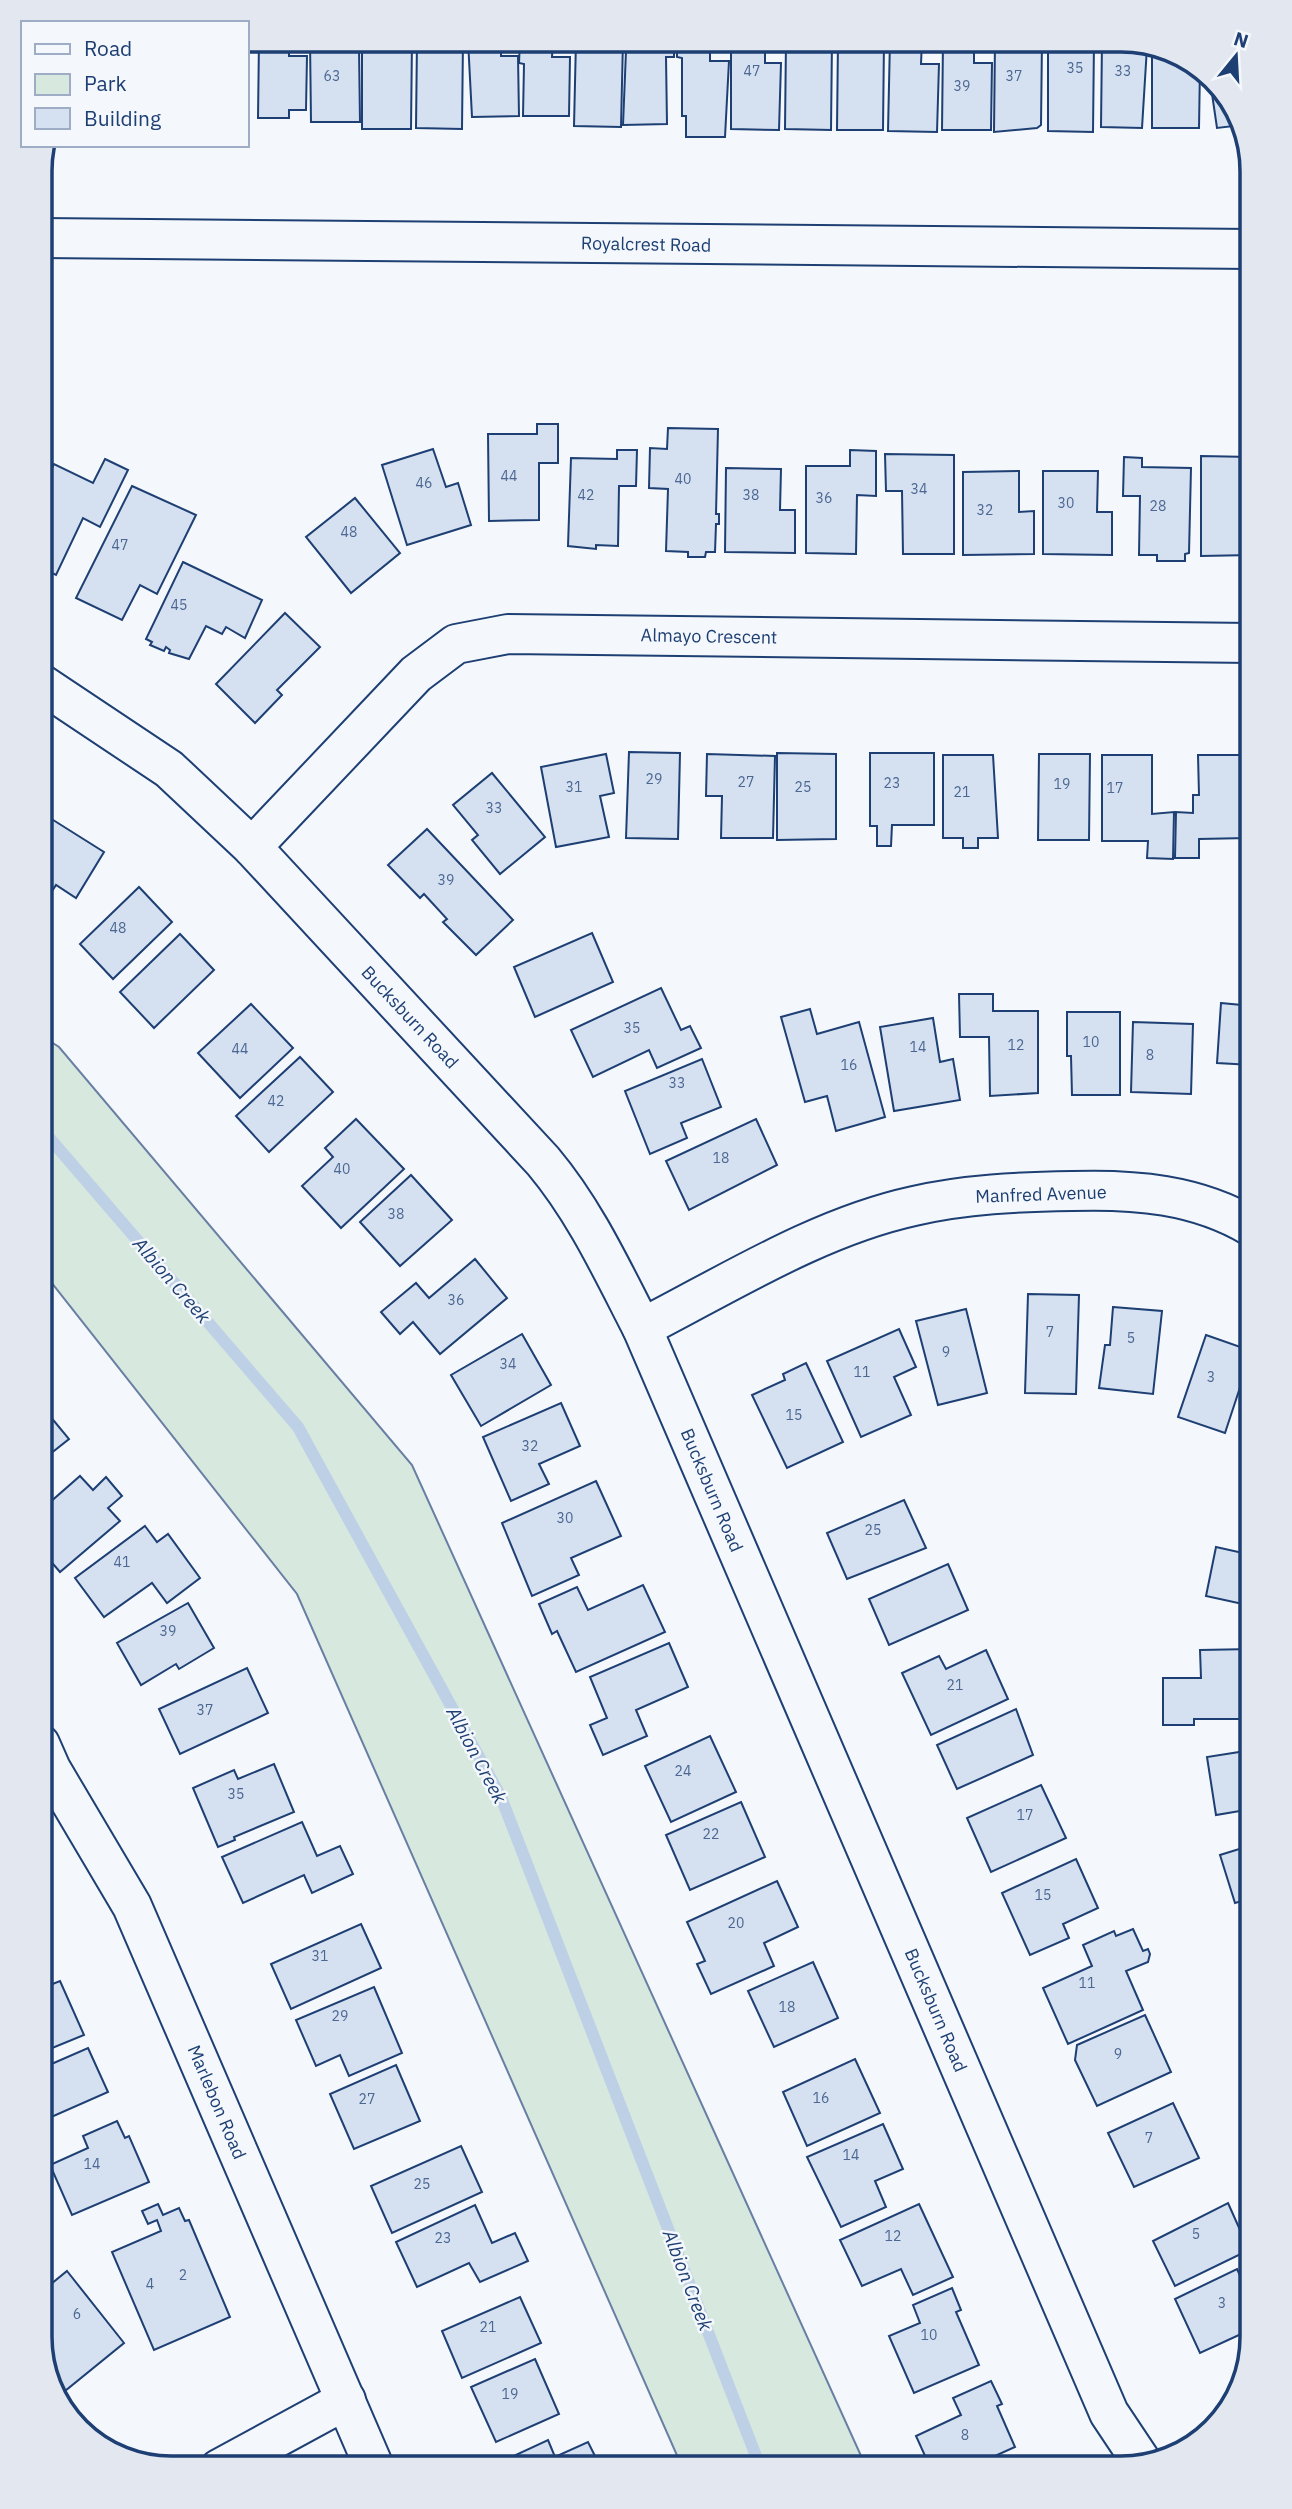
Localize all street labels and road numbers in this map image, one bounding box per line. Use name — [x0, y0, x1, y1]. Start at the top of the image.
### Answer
street label: Royalcrest Road — [581, 231, 711, 257]
street label: Almayo Crescent — [641, 623, 777, 649]
street label: Bucksburn Road — [356, 961, 464, 1073]
street label: Manfred Avenue — [975, 1180, 1107, 1208]
street label: Bucksburn Road — [676, 1425, 748, 1555]
street label: Bucksburn Road — [900, 1945, 972, 2075]
street label: Marlebon Road — [183, 2041, 251, 2163]

